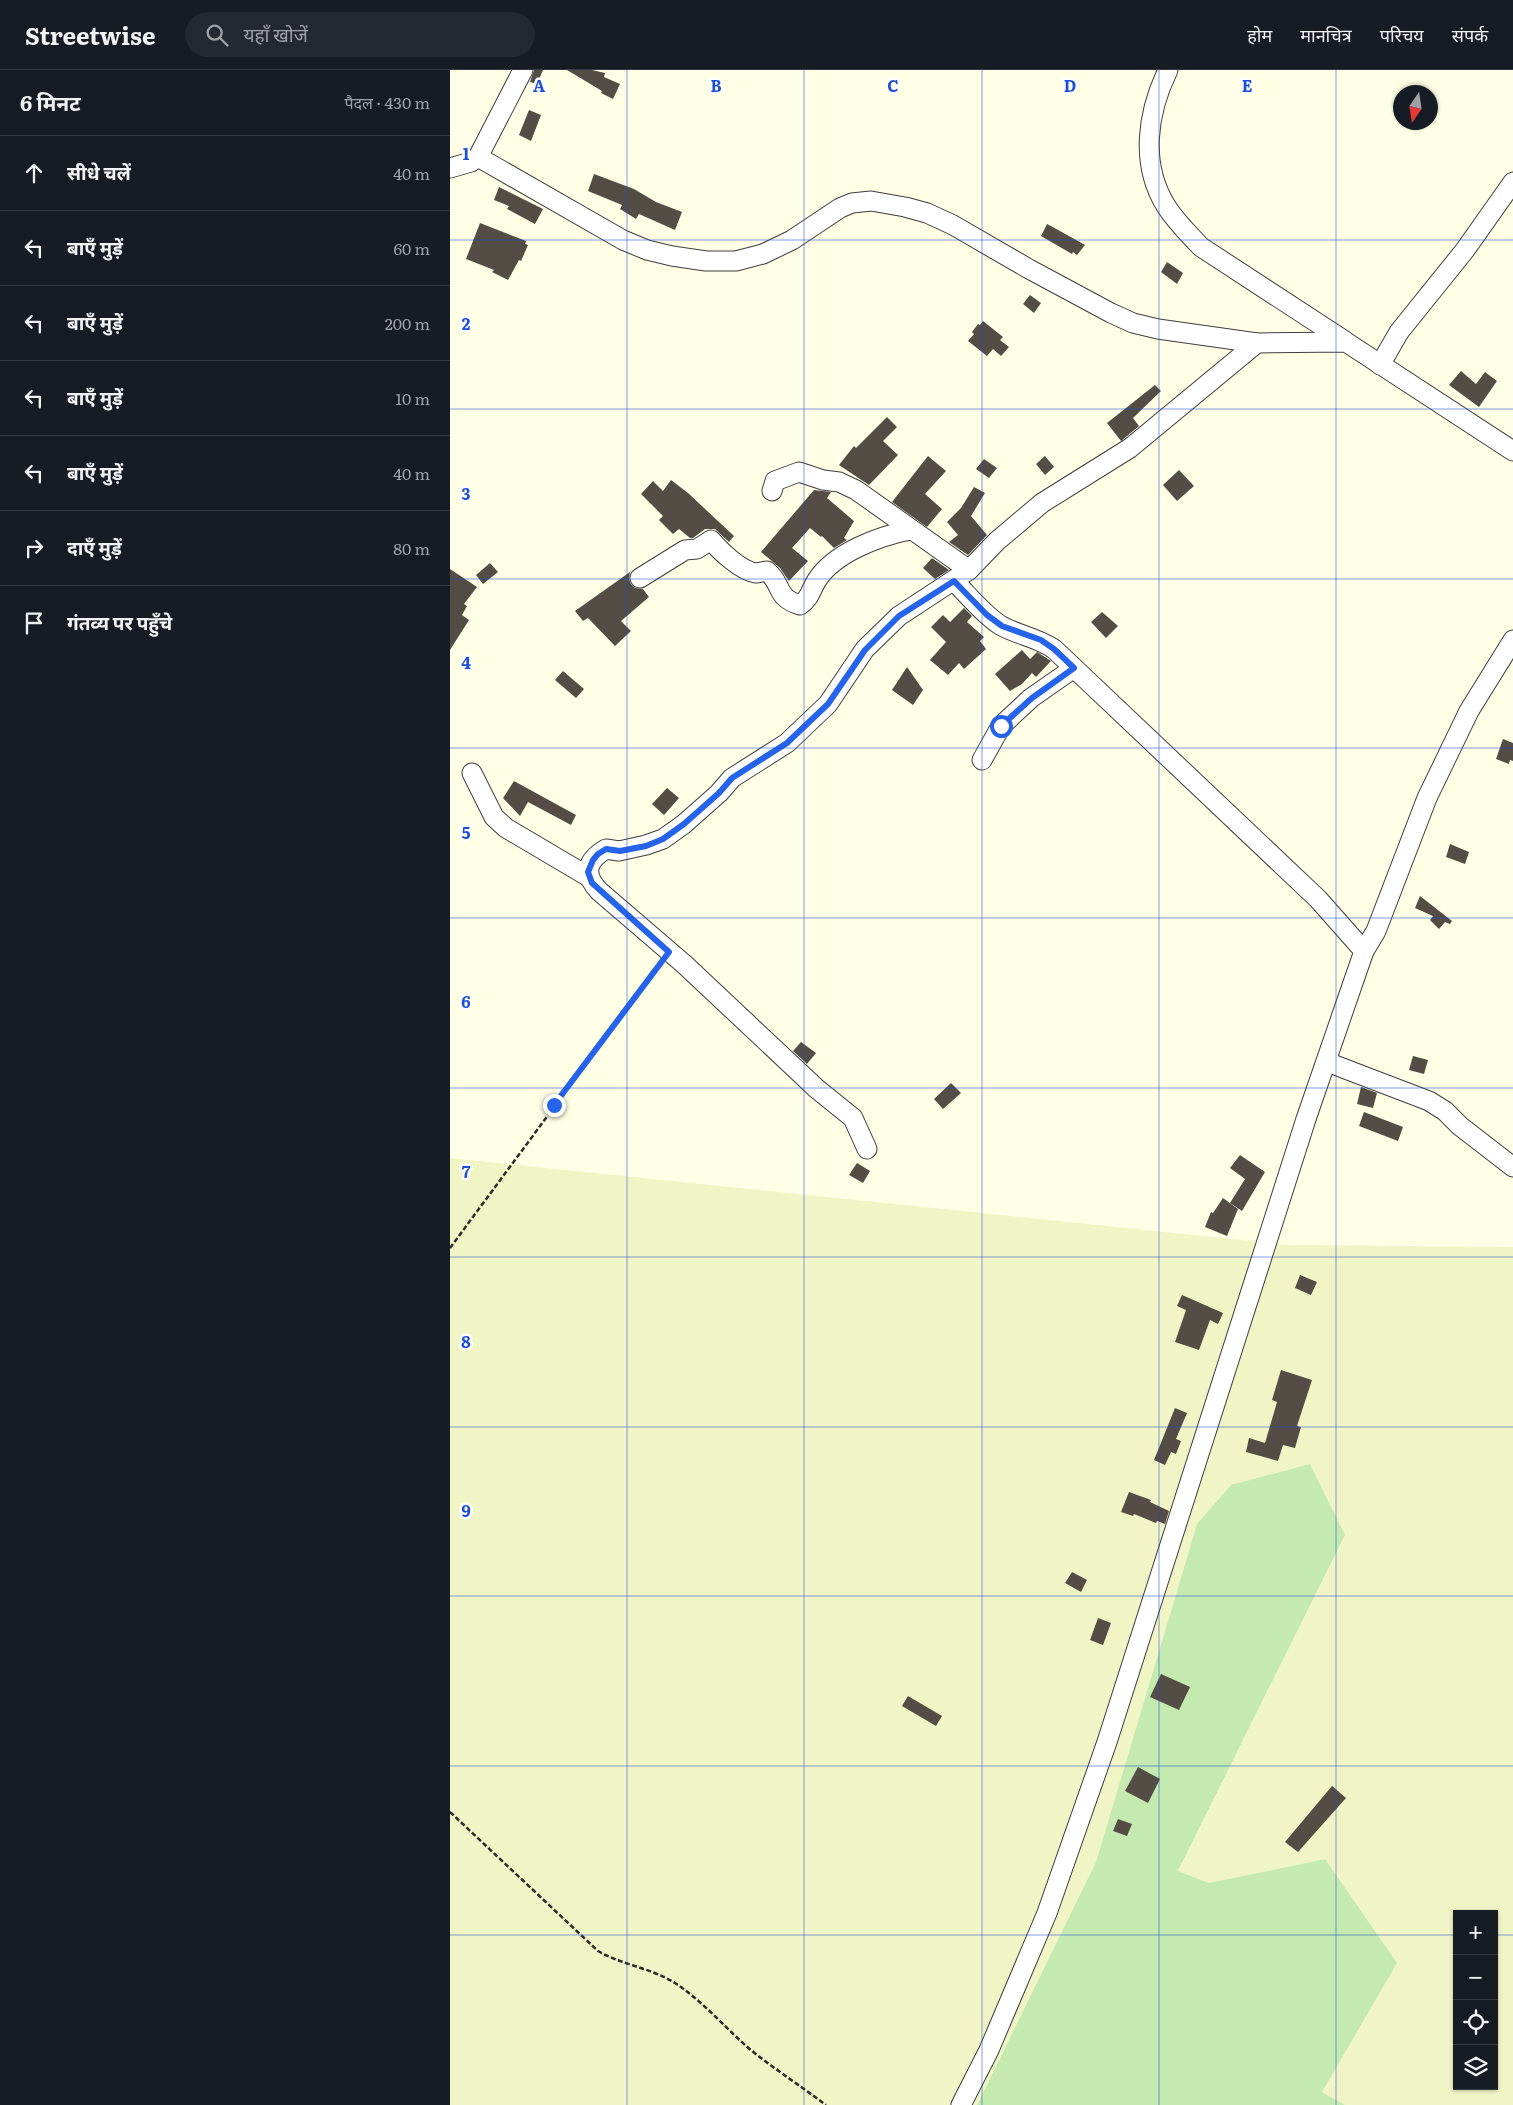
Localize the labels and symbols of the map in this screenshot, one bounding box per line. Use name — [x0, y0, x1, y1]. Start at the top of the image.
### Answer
text: A — [533, 73, 545, 97]
text: B — [710, 73, 722, 97]
text: C — [887, 73, 899, 97]
text: D — [1064, 73, 1076, 97]
text: E — [1242, 73, 1253, 97]
north arrow — [1393, 85, 1438, 130]
text: 1 — [463, 141, 470, 165]
text: 2 — [462, 311, 471, 335]
text: 3 — [462, 481, 471, 505]
text: 4 — [461, 650, 471, 674]
route start — [990, 715, 1013, 738]
text: 5 — [462, 820, 471, 844]
text: 6 — [461, 989, 471, 1013]
route end — [543, 1094, 566, 1117]
text: 7 — [462, 1159, 471, 1183]
text: 8 — [461, 1329, 471, 1353]
text: 9 — [461, 1498, 471, 1522]

